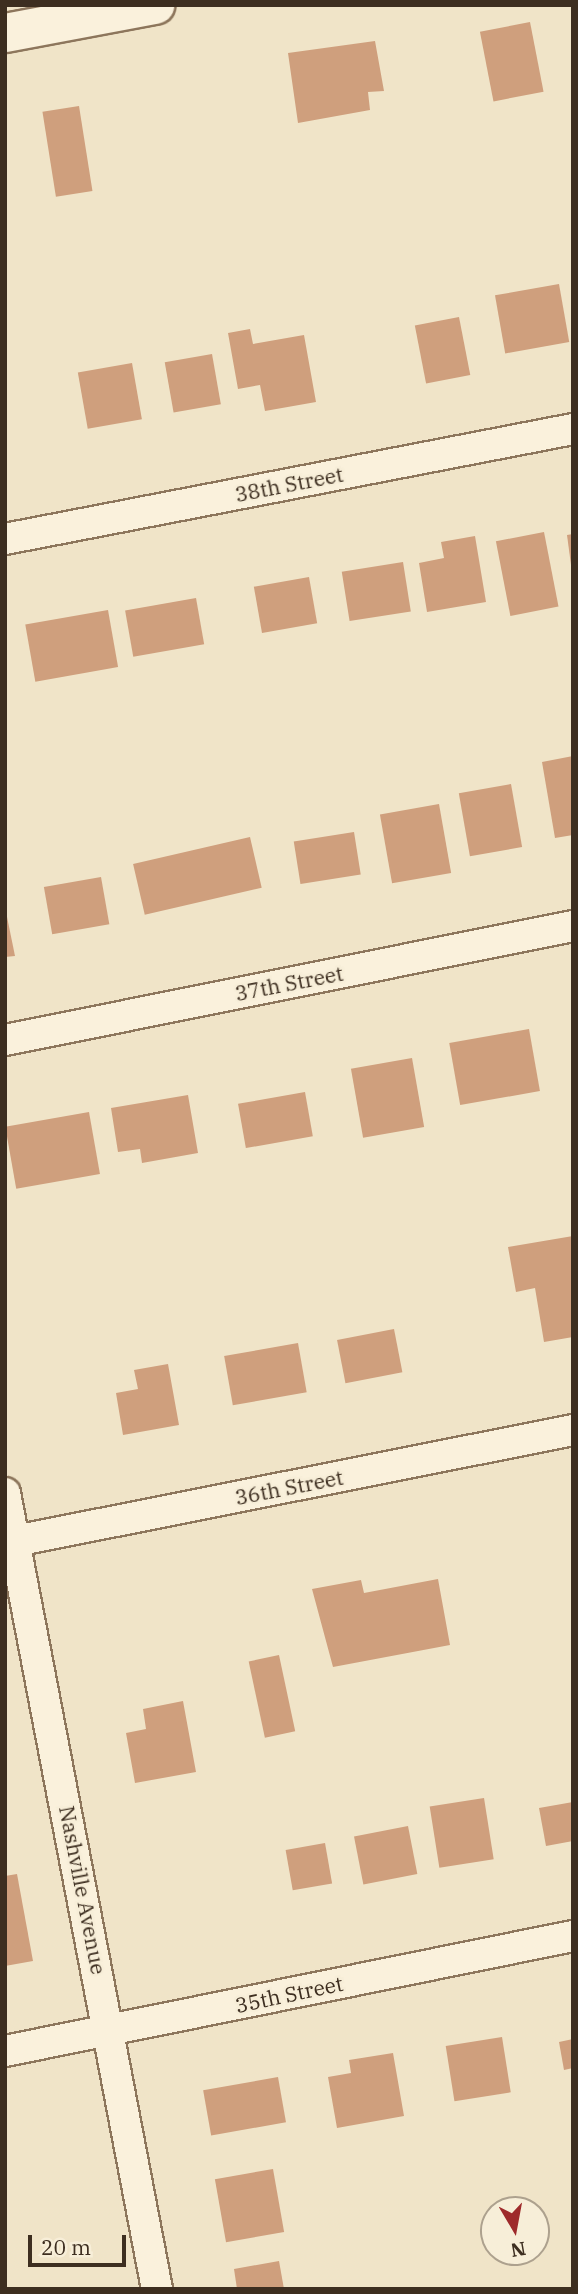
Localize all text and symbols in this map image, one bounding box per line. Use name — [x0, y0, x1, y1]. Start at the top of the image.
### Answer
street label: 38th Street — [233, 461, 345, 507]
street label: 37th Street — [233, 960, 345, 1006]
street label: 36th Street — [233, 1464, 345, 1510]
street label: Nashville Avenue — [54, 1804, 112, 1976]
street label: 35th Street — [233, 1970, 345, 2018]
north arrow — [480, 2196, 550, 2266]
scale bar — [32, 2220, 130, 2264]
text: 20 m — [41, 2233, 91, 2261]
text: N — [509, 2237, 528, 2263]

